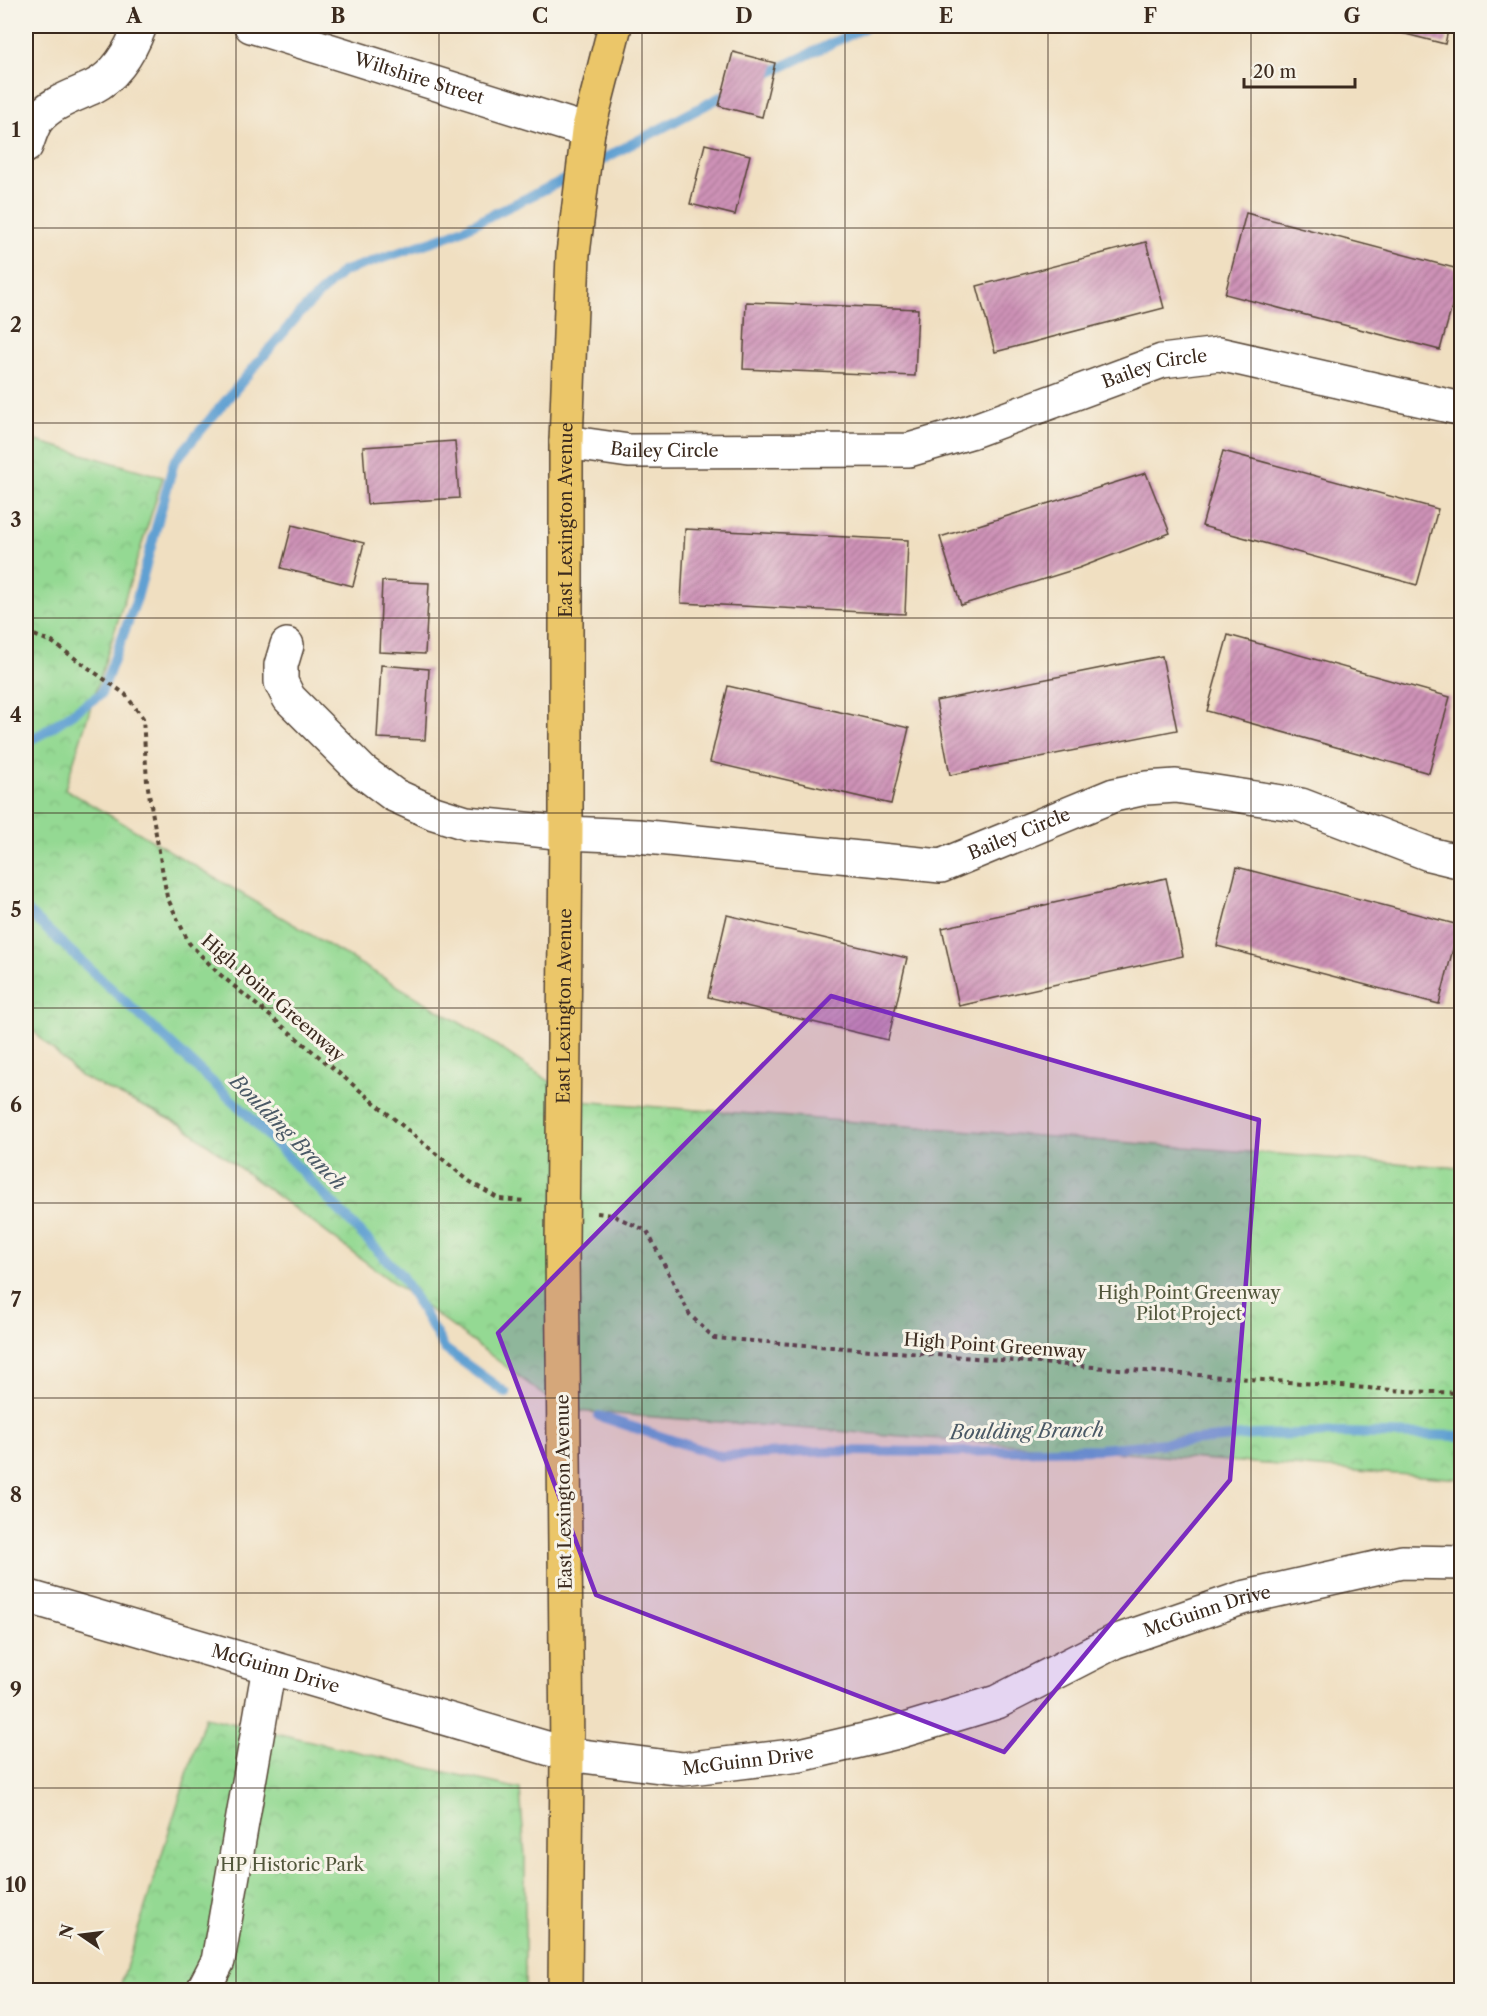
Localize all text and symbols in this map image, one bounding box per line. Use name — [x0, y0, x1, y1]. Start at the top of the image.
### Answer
text: A — [125, 4, 142, 28]
text: B — [331, 4, 346, 28]
text: C — [532, 4, 548, 28]
text: D — [735, 4, 753, 28]
text: E — [939, 4, 953, 28]
text: F — [1143, 4, 1157, 28]
text: G — [1344, 4, 1361, 28]
street label: Wiltshire Street — [350, 47, 487, 109]
scale bar — [1244, 51, 1355, 89]
text: 20 m — [1253, 61, 1297, 83]
text: 1 — [12, 118, 21, 142]
text: 2 — [10, 313, 22, 337]
street label: Bailey Circle — [1099, 345, 1208, 393]
street label: East Lexington Avenue — [555, 422, 578, 618]
street label: Bailey Circle — [609, 437, 719, 462]
text: 3 — [10, 508, 22, 532]
text: 4 — [10, 703, 22, 727]
street label: Bailey Circle — [965, 803, 1074, 865]
text: 5 — [10, 898, 22, 922]
street label: East Lexington Avenue — [552, 908, 576, 1104]
street label: High Point Greenway — [197, 930, 350, 1067]
water label: Boulding Branch — [224, 1068, 351, 1195]
text: 6 — [10, 1093, 22, 1117]
park label: High Point Greenway Pilot Project — [1097, 1282, 1282, 1325]
text: 7 — [11, 1288, 22, 1312]
street label: High Point Greenway — [903, 1329, 1088, 1363]
street label: East Lexington Avenue — [551, 1394, 577, 1590]
water label: Boulding Branch — [948, 1418, 1104, 1444]
text: 8 — [10, 1483, 22, 1507]
street label: McGuinn Drive — [1140, 1581, 1273, 1642]
street label: McGuinn Drive — [209, 1640, 342, 1698]
text: 9 — [10, 1678, 22, 1702]
street label: McGuinn Drive — [681, 1741, 816, 1780]
park label: HP Historic Park — [220, 1854, 366, 1876]
text: 10 — [5, 1873, 27, 1897]
north arrow — [51, 1905, 111, 1965]
text: N — [55, 1922, 78, 1941]

